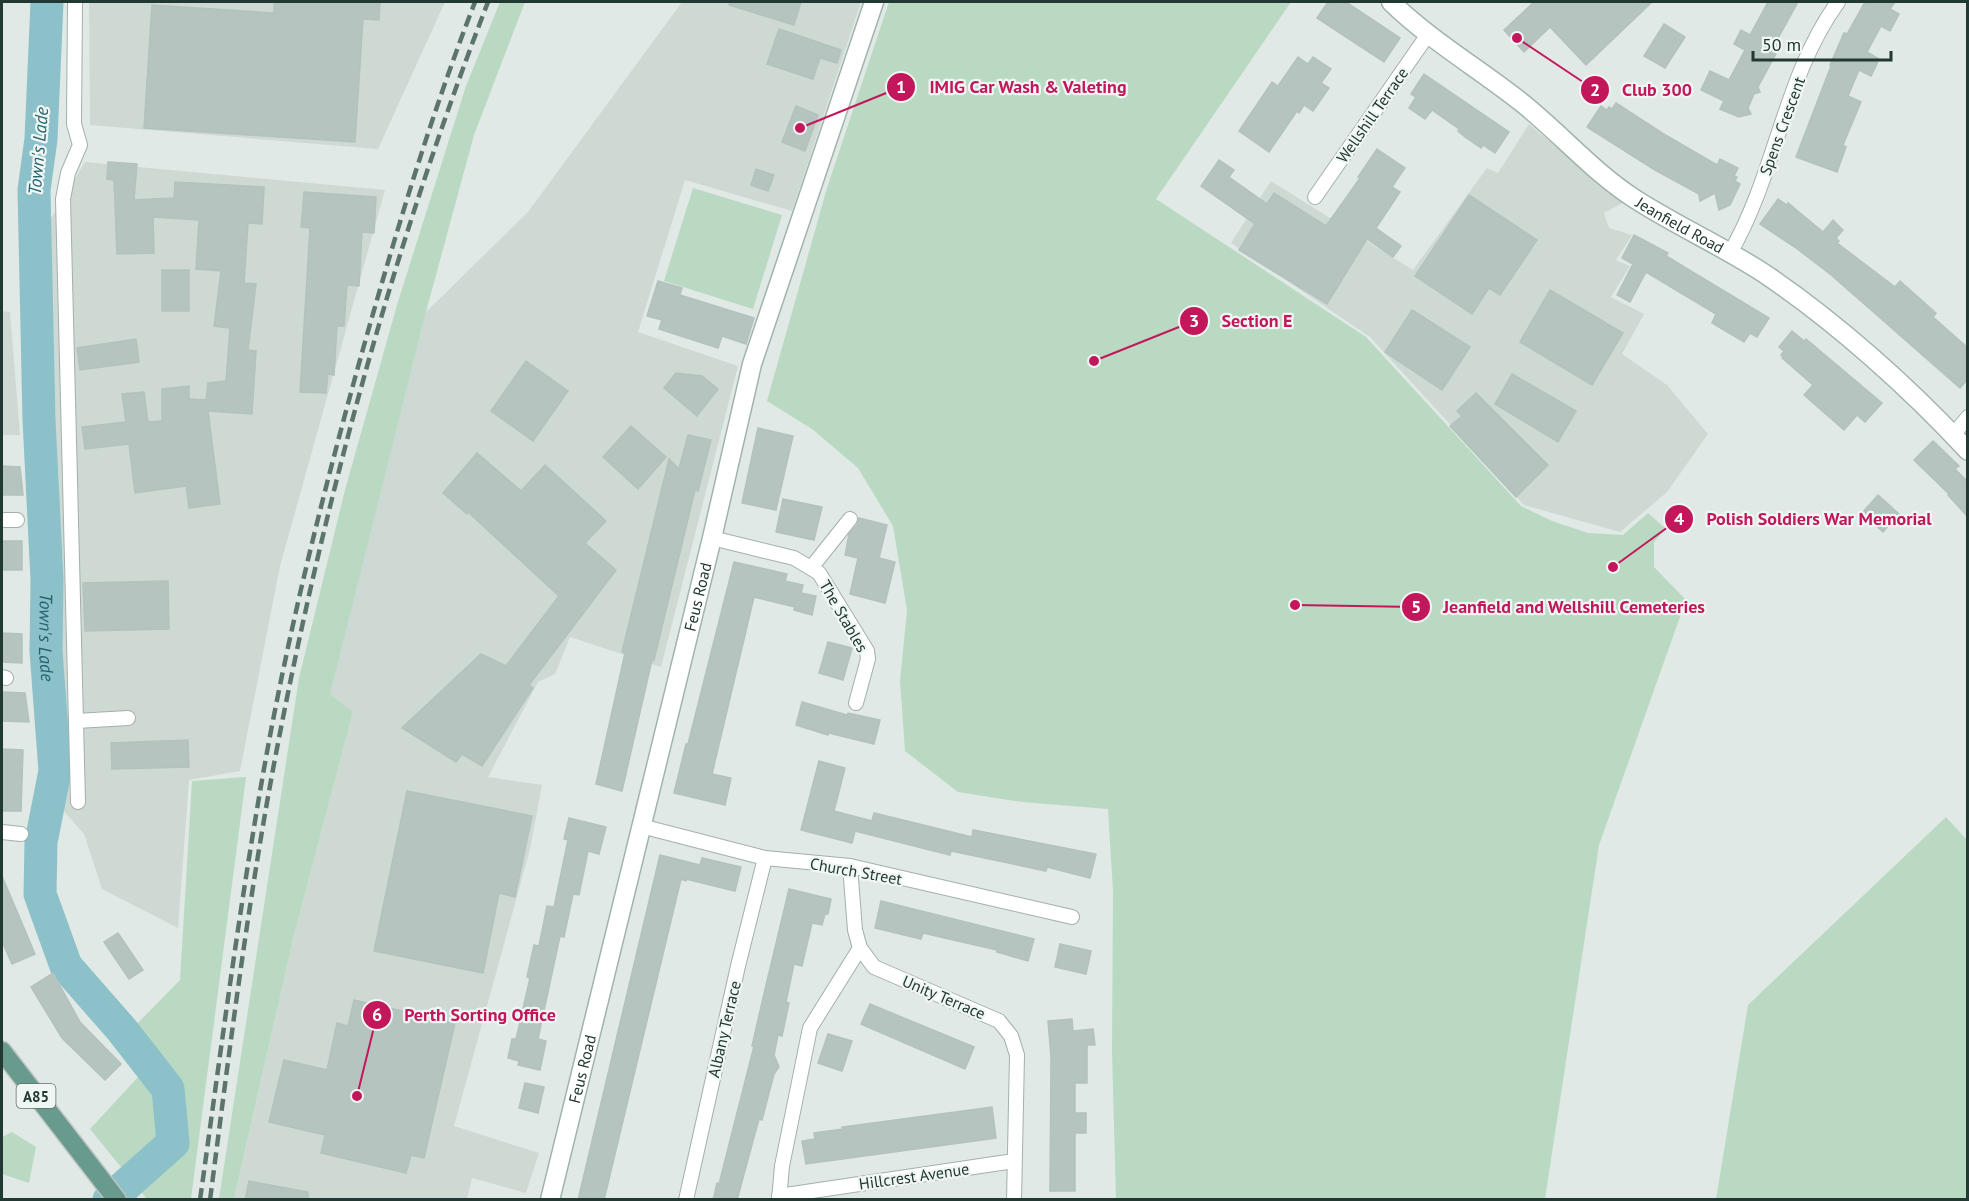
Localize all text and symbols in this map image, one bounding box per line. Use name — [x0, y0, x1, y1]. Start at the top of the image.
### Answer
scale bar — [1753, 24, 1891, 62]
text: 50 m — [1762, 33, 1801, 56]
street label: Wellshill Terrace — [1332, 64, 1412, 166]
callout: IMIG Car Wash & Valeting — [886, 69, 1139, 105]
callout: Club 300 — [1580, 72, 1704, 108]
street label: Spens Crescent — [1755, 73, 1809, 178]
text: 1 — [896, 75, 906, 98]
text: IMIG Car Wash & Valeting — [929, 75, 1127, 98]
text: 2 — [1590, 78, 1600, 101]
text: Club 300 — [1622, 78, 1692, 101]
water label: Town's Lade — [23, 105, 53, 196]
street label: Jeanfield Road — [1631, 192, 1728, 258]
callout: Section E — [1179, 303, 1304, 339]
text: 3 — [1189, 309, 1199, 332]
text: Section E — [1222, 309, 1292, 332]
callout: Polish Soldiers War Memorial — [1664, 501, 1944, 537]
text: 4 — [1674, 507, 1684, 530]
text: Polish Soldiers War Memorial — [1706, 507, 1932, 530]
street label: Feus Road — [680, 560, 716, 633]
street label: The Stables — [815, 576, 873, 656]
callout: Jeanfield and Wellshill Cemeteries — [1401, 589, 1717, 625]
water label: Town's Lade — [34, 593, 60, 683]
text: 5 — [1411, 595, 1421, 618]
text: Jeanfield and Wellshill Cemeteries — [1442, 595, 1705, 618]
street label: Church Street — [808, 853, 904, 889]
street label: Unity Terrace — [899, 971, 989, 1023]
street label: Albany Terrace — [703, 979, 745, 1079]
callout: Perth Sorting Office — [362, 997, 568, 1033]
text: 6 — [372, 1003, 382, 1026]
text: Perth Sorting Office — [404, 1003, 556, 1026]
street label: Feus Road — [564, 1033, 600, 1105]
road number: A85 — [16, 1084, 56, 1108]
street label: Hillcrest Avenue — [858, 1158, 970, 1194]

